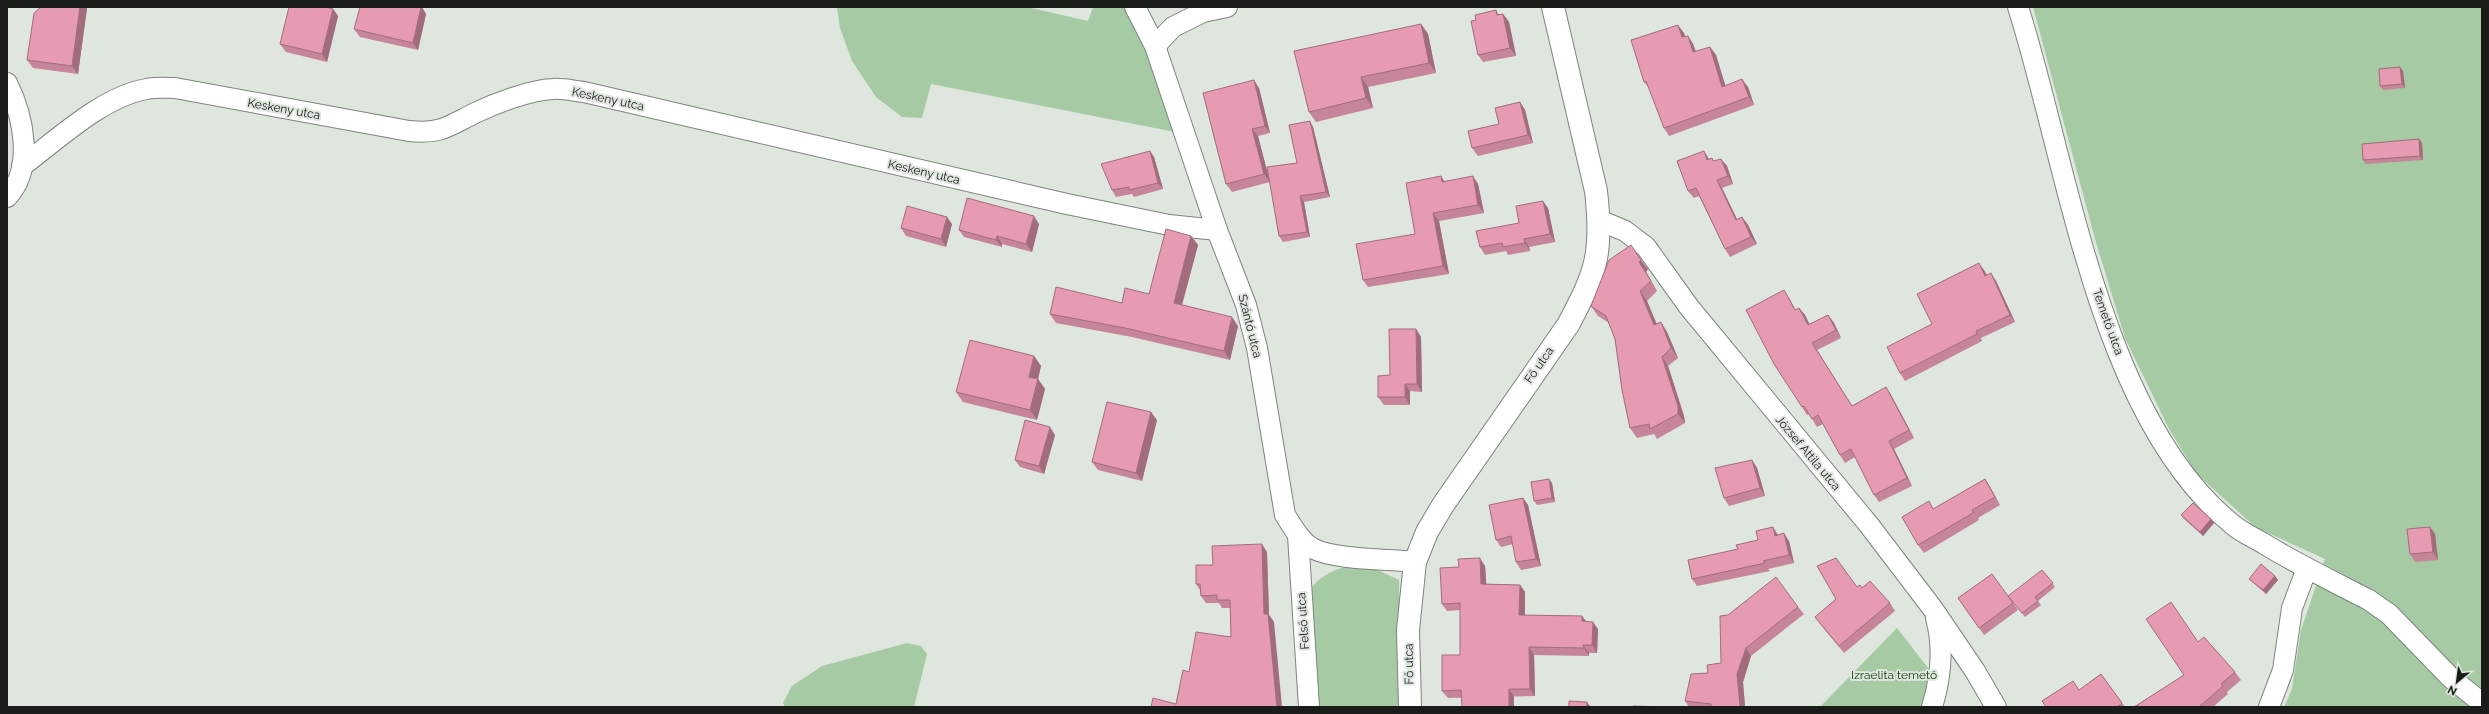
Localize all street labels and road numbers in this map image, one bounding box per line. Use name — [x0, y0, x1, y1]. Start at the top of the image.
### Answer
street label: Keskeny utca — [571, 85, 645, 113]
street label: Keskeny utca — [247, 96, 321, 122]
street label: Keskeny utca — [887, 157, 961, 187]
street label: Temető utca — [2090, 287, 2126, 357]
street label: Szántó utca — [1235, 293, 1265, 359]
street label: Fő utca — [1521, 344, 1557, 386]
street label: József Attila utca — [1773, 413, 1843, 493]
street label: Felső utca — [1294, 592, 1312, 650]
street label: Fő utca — [1402, 643, 1416, 685]

